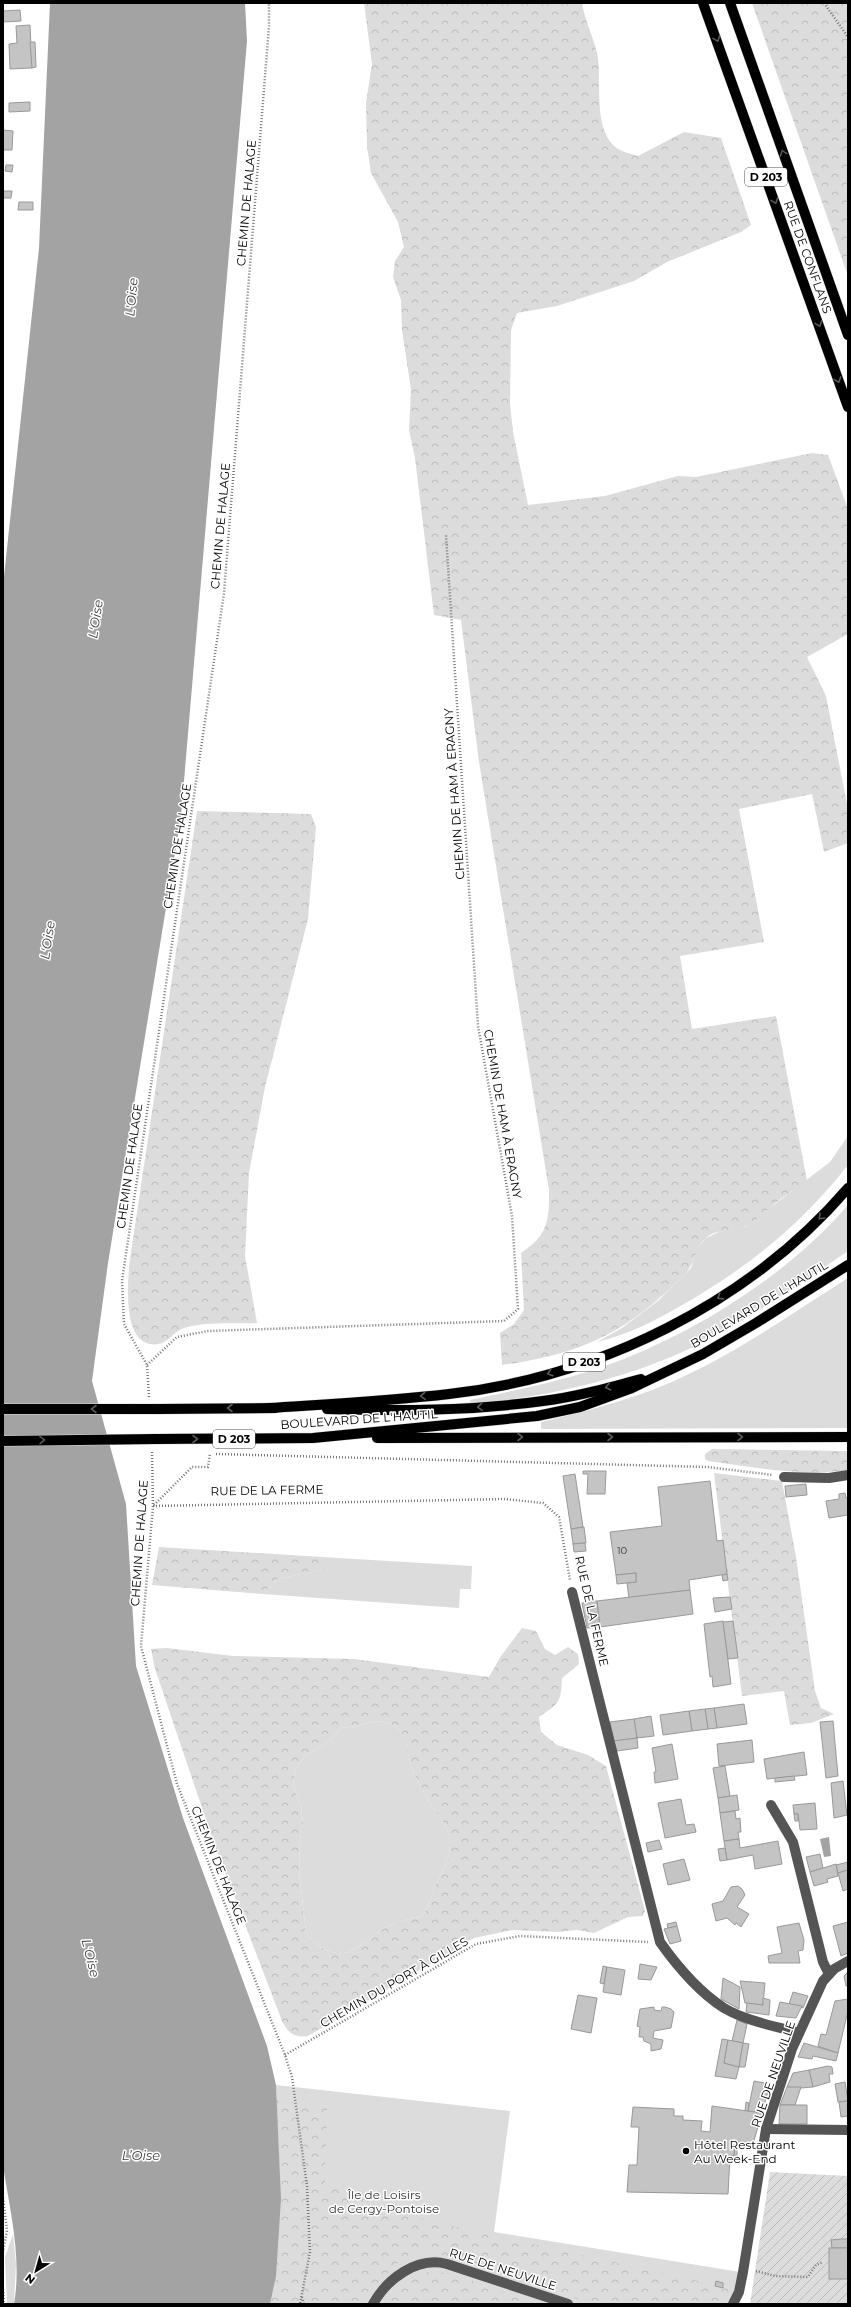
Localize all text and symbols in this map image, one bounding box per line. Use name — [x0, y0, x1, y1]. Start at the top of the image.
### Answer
one-way arrow — [712, 36, 720, 43]
street label: CHEMIN DE HALAGE — [233, 139, 259, 267]
one-way arrow — [780, 150, 788, 157]
road number: D 203 — [745, 168, 787, 186]
one-way arrow — [770, 198, 779, 205]
street label: RUE DE CONFLANS — [781, 199, 835, 315]
water label: L'Oise — [121, 277, 141, 317]
one-way arrow — [814, 320, 822, 327]
one-way arrow — [834, 376, 842, 383]
street label: CHEMIN DE HALAGE — [207, 462, 233, 590]
water label: L'Oise — [84, 598, 106, 639]
street label: CHEMIN DE HAM À ERAGNY — [441, 707, 467, 880]
street label: CHEMIN DE HALAGE — [160, 782, 194, 910]
water label: L'Oise — [36, 919, 58, 960]
street label: CHEMIN DE HAM À ERAGNY — [481, 1028, 525, 1200]
street label: CHEMIN DE HALAGE — [113, 1102, 145, 1230]
one-way arrow — [818, 1212, 826, 1220]
street label: BOULEVARD DE L'HAUTIL — [688, 1257, 830, 1351]
one-way arrow — [717, 1292, 724, 1299]
road number: D 203 — [563, 1353, 605, 1371]
one-way arrow — [547, 1368, 554, 1377]
one-way arrow — [605, 1383, 612, 1391]
one-way arrow — [420, 1392, 426, 1401]
one-way arrow — [477, 1403, 483, 1412]
one-way arrow — [227, 1404, 233, 1412]
one-way arrow — [91, 1405, 97, 1413]
street label: BOULEVARD DE L'HAUTIL — [280, 1406, 438, 1432]
road number: D 203 — [213, 1430, 255, 1448]
one-way arrow — [517, 1433, 523, 1441]
one-way arrow — [607, 1433, 613, 1441]
one-way arrow — [737, 1433, 743, 1441]
one-way arrow — [192, 1435, 198, 1443]
one-way arrow — [39, 1436, 45, 1444]
street label: CHEMIN DE HALAGE — [127, 1479, 151, 1607]
street label: RUE DE LA FERME — [210, 1482, 324, 1498]
house number: 10 — [617, 1544, 627, 1557]
street label: RUE DE LA FERME — [572, 1554, 612, 1668]
street label: CHEMIN DE HALAGE — [188, 1804, 250, 1926]
street label: CHEMIN DU PORT À GILLES — [317, 1933, 471, 2031]
water label: L'Oise — [79, 1937, 104, 1979]
street label: RUE DE NEUVILLE — [748, 2019, 798, 2129]
place label: Hôtel Restaurant Au Week-End — [694, 2137, 796, 2166]
marker: Hôtel Restaurant Au Week-End — [681, 2146, 691, 2156]
water label: L’Oise — [122, 2147, 160, 2163]
park label: Île de Loisirs de Cergy-Pontoise — [329, 2187, 439, 2216]
street label: RUE DE NEUVILLE — [448, 2245, 558, 2293]
north arrow — [16, 2251, 56, 2291]
text: N — [22, 2271, 38, 2287]

